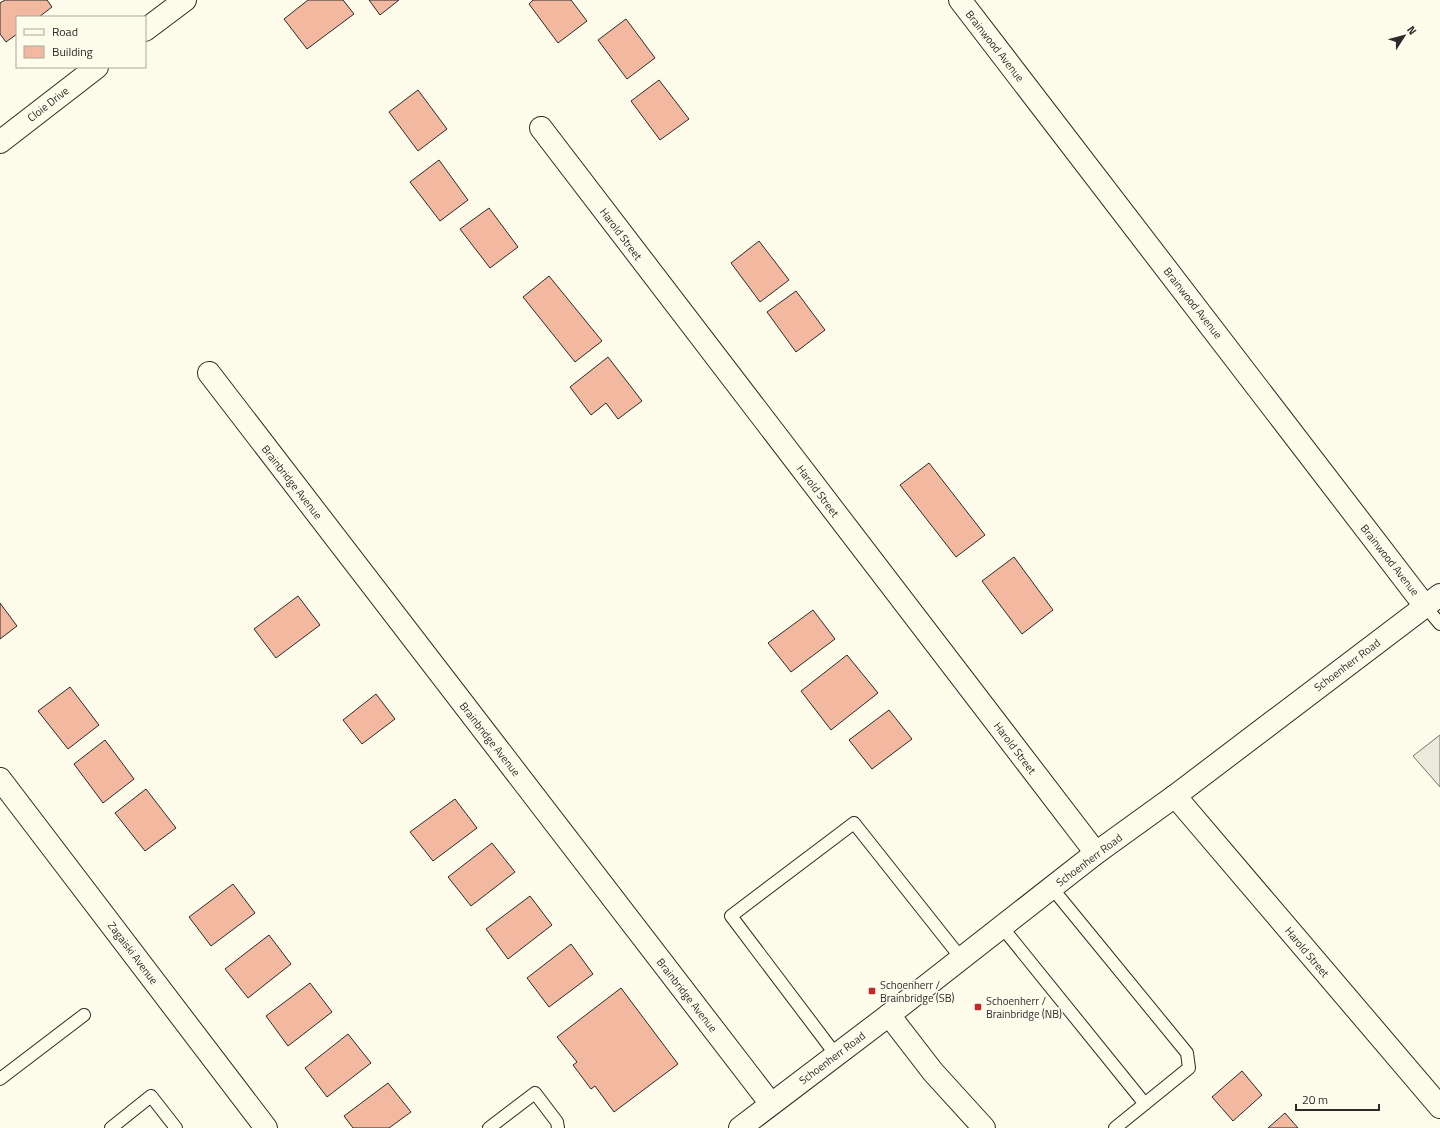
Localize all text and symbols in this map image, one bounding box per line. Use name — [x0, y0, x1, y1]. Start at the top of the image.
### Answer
street label: Brainwood Avenue — [962, 7, 1028, 86]
legend — [16, 16, 146, 68]
north arrow — [1384, 16, 1424, 56]
text: Road — [52, 22, 78, 41]
text: N — [1403, 22, 1421, 38]
text: Building — [52, 42, 93, 61]
street label: Cloie Drive — [24, 82, 72, 125]
street label: Harold Street — [596, 205, 646, 264]
street label: Brainwood Avenue — [1160, 264, 1226, 343]
street label: Brainbridge Avenue — [258, 442, 326, 523]
street label: Harold Street — [793, 462, 843, 521]
street label: Brainwood Avenue — [1357, 521, 1423, 600]
street label: Schoenherr Road — [1311, 635, 1384, 695]
street label: Brainbridge Avenue — [456, 699, 524, 780]
street label: Harold Street — [990, 719, 1040, 778]
street label: Schoenherr Road — [1053, 830, 1126, 890]
street label: Zagaiski Avenue — [104, 918, 162, 988]
street label: Harold Street — [1281, 923, 1333, 981]
street label: Brainbridge Avenue — [653, 955, 721, 1036]
place label: Schoenherr / Brainbridge (SB) — [880, 977, 954, 1006]
marker: Schoenherr / Brainbridge (SB) — [867, 986, 877, 996]
place label: Schoenherr / Brainbridge (NB) — [986, 993, 1062, 1022]
marker: Schoenherr / Brainbridge (NB) — [973, 1002, 983, 1012]
street label: Schoenherr Road — [796, 1028, 869, 1088]
scale bar — [1296, 1086, 1379, 1112]
text: 20 m — [1302, 1090, 1328, 1109]

